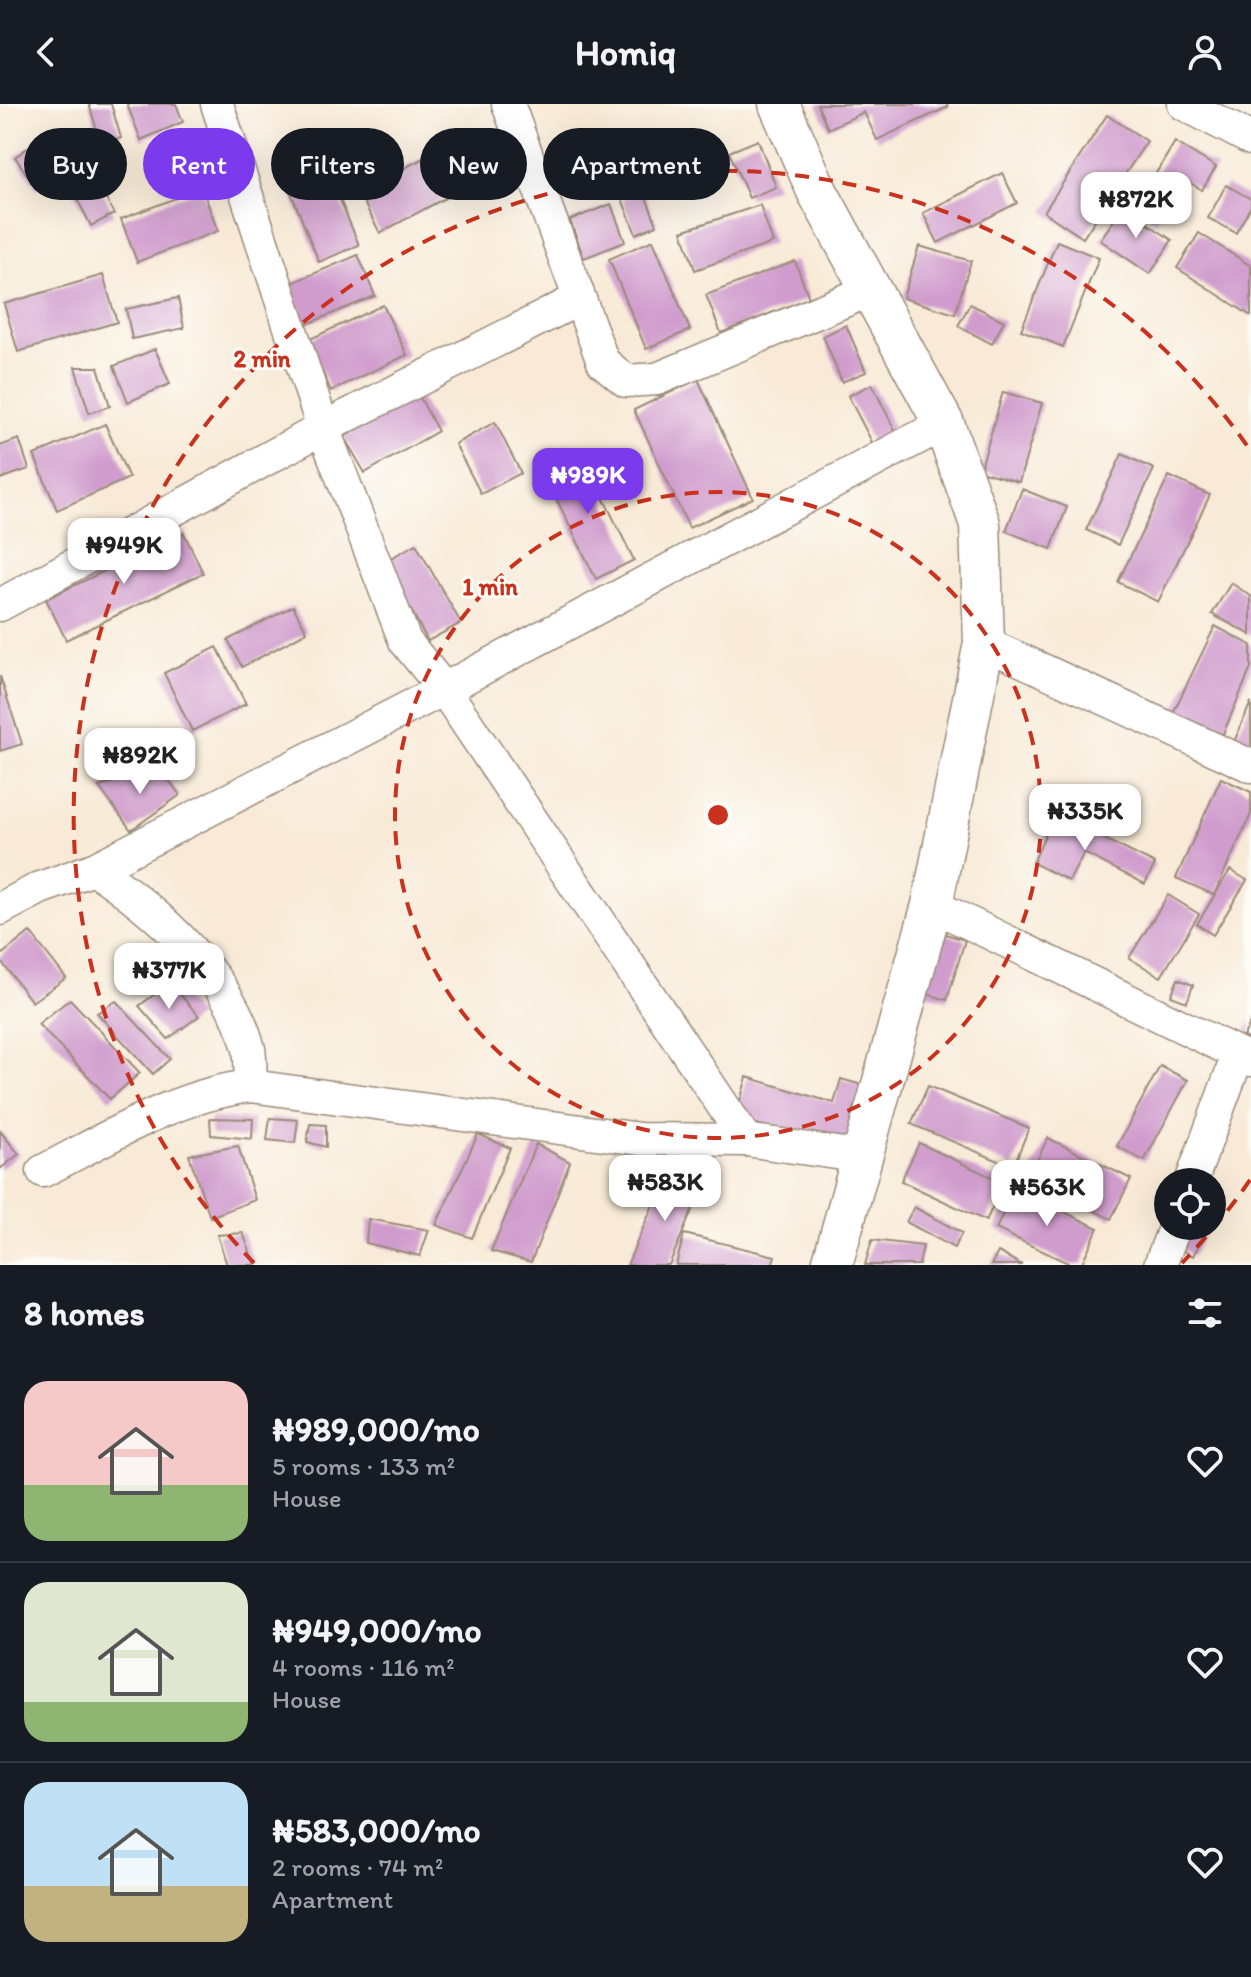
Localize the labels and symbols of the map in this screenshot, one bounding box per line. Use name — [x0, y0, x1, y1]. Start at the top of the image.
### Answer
pin: ₦872K — [1080, 172, 1192, 240]
text: 2 min — [233, 344, 291, 373]
pin: ₦989K — [532, 448, 644, 516]
pin: ₦949K — [68, 518, 180, 586]
text: 1 min — [462, 572, 518, 601]
pin: ₦892K — [84, 728, 196, 796]
pin: ₦335K — [1029, 784, 1141, 852]
centre of rings — [704, 801, 732, 829]
pin: ₦377K — [113, 943, 225, 1011]
pin: ₦583K — [609, 1155, 721, 1223]
pin: ₦563K — [991, 1160, 1103, 1228]

